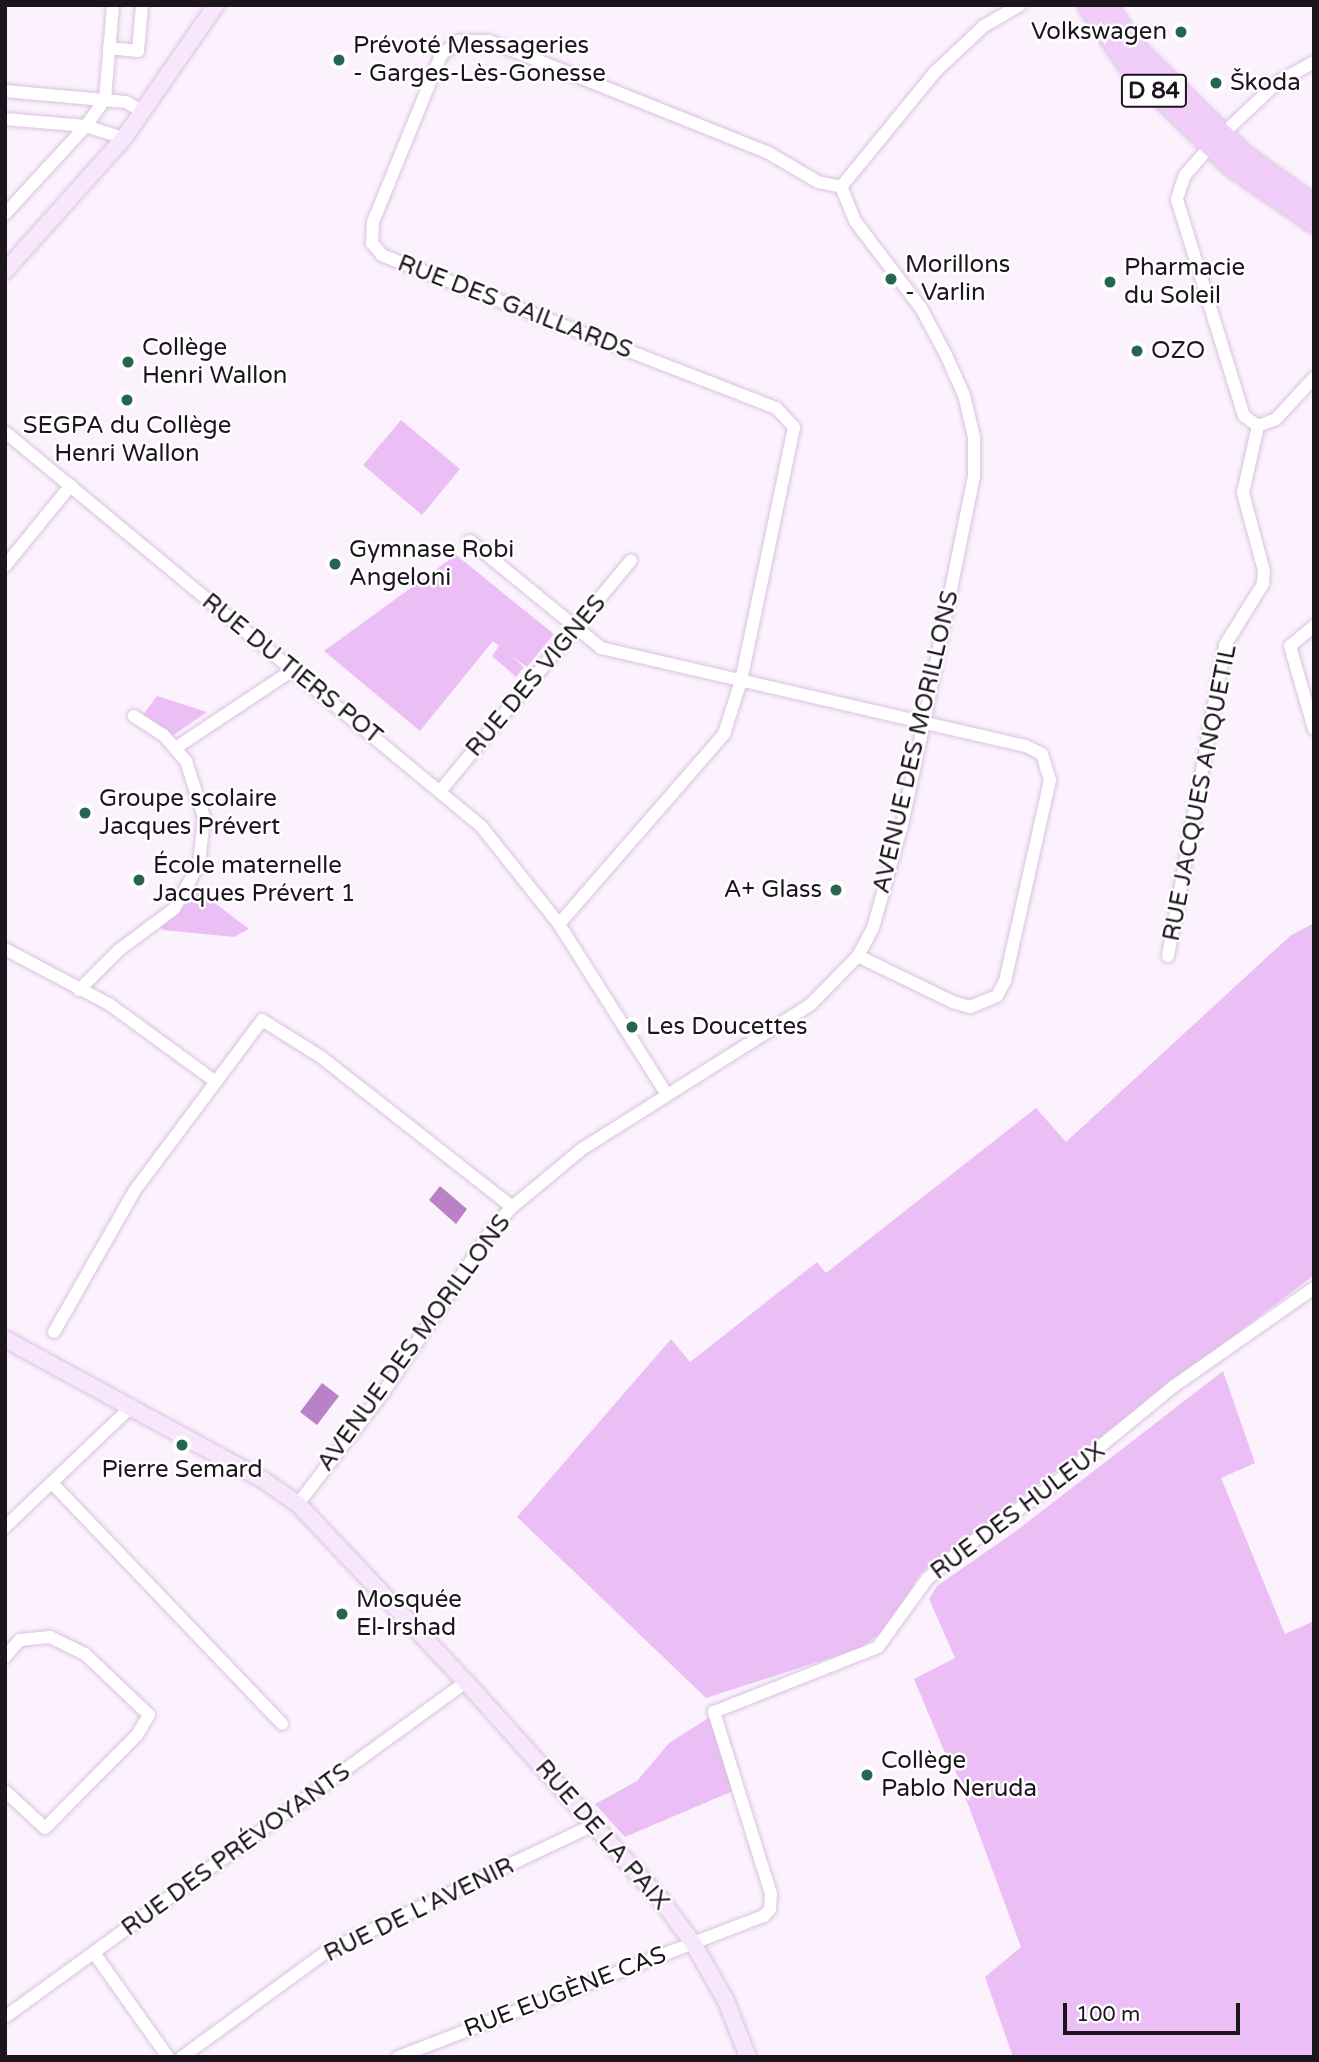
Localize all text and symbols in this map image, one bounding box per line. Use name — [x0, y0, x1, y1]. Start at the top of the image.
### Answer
place label: Volkswagen — [1031, 18, 1167, 46]
marker: Volkswagen — [1173, 24, 1189, 40]
place label: Prévoté Messageries - Garges-Lès-Gonesse — [353, 32, 606, 88]
marker: Prévoté Messageries - Garges-Lès-Gonesse — [331, 52, 347, 68]
place label: Škoda — [1230, 69, 1301, 97]
road number: D 84 — [1121, 72, 1187, 110]
marker: Škoda — [1208, 75, 1224, 91]
street label: RUE DES GAILLARDS — [394, 249, 636, 365]
place label: Morillons - Varlin — [905, 251, 1010, 307]
place label: Pharmacie du Soleil — [1124, 254, 1245, 310]
marker: Morillons - Varlin — [883, 271, 899, 287]
marker: Pharmacie du Soleil — [1102, 274, 1118, 290]
place label: Collège Henri Wallon — [142, 334, 287, 390]
place label: OZO — [1151, 337, 1205, 365]
marker: OZO — [1129, 343, 1145, 359]
marker: Collège Henri Wallon — [120, 354, 136, 370]
marker: SEGPA du Collège Henri Wallon — [119, 392, 135, 408]
place label: SEGPA du Collège Henri Wallon — [23, 412, 231, 468]
place label: Gymnase Robi Angeloni — [349, 536, 514, 592]
marker: Gymnase Robi Angeloni — [327, 556, 343, 572]
street label: RUE DU TIERS POT — [196, 587, 388, 751]
street label: AVENUE DES MORILLONS — [867, 588, 965, 896]
street label: RUE DES VIGNES — [460, 589, 612, 763]
street label: RUE JACQUES ANQUETIL — [1157, 642, 1243, 944]
place label: Groupe scolaire Jacques Prévert — [99, 785, 280, 841]
marker: Groupe scolaire Jacques Prévert — [77, 805, 93, 821]
place label: École maternelle Jacques Prévert 1 — [153, 852, 356, 908]
marker: École maternelle Jacques Prévert 1 — [131, 872, 147, 888]
place label: A+ Glass — [724, 876, 822, 904]
marker: A+ Glass — [828, 882, 844, 898]
place label: Les Doucettes — [646, 1013, 807, 1041]
marker: Les Doucettes — [624, 1019, 640, 1035]
street label: AVENUE DES MORILLONS — [311, 1209, 517, 1477]
street label: RUE DES HULEUX — [925, 1436, 1111, 1586]
marker: Pierre Semard — [174, 1437, 190, 1453]
place label: Pierre Semard — [101, 1456, 263, 1484]
place label: Mosquée El-Irshad — [356, 1586, 462, 1642]
marker: Mosquée El-Irshad — [334, 1606, 350, 1622]
place label: Collège Pablo Neruda — [881, 1747, 1037, 1803]
street label: RUE DE LA PAIX — [529, 1754, 675, 1916]
street label: RUE DES PRÉVOYANTS — [116, 1757, 356, 1943]
marker: Collège Pablo Neruda — [859, 1767, 875, 1783]
street label: RUE DE L'AVENIR — [319, 1852, 519, 1968]
street label: RUE EUGÈNE CAS — [460, 1940, 670, 2044]
scale bar — [1067, 1988, 1244, 2032]
text: 100 m — [1076, 2002, 1140, 2027]

